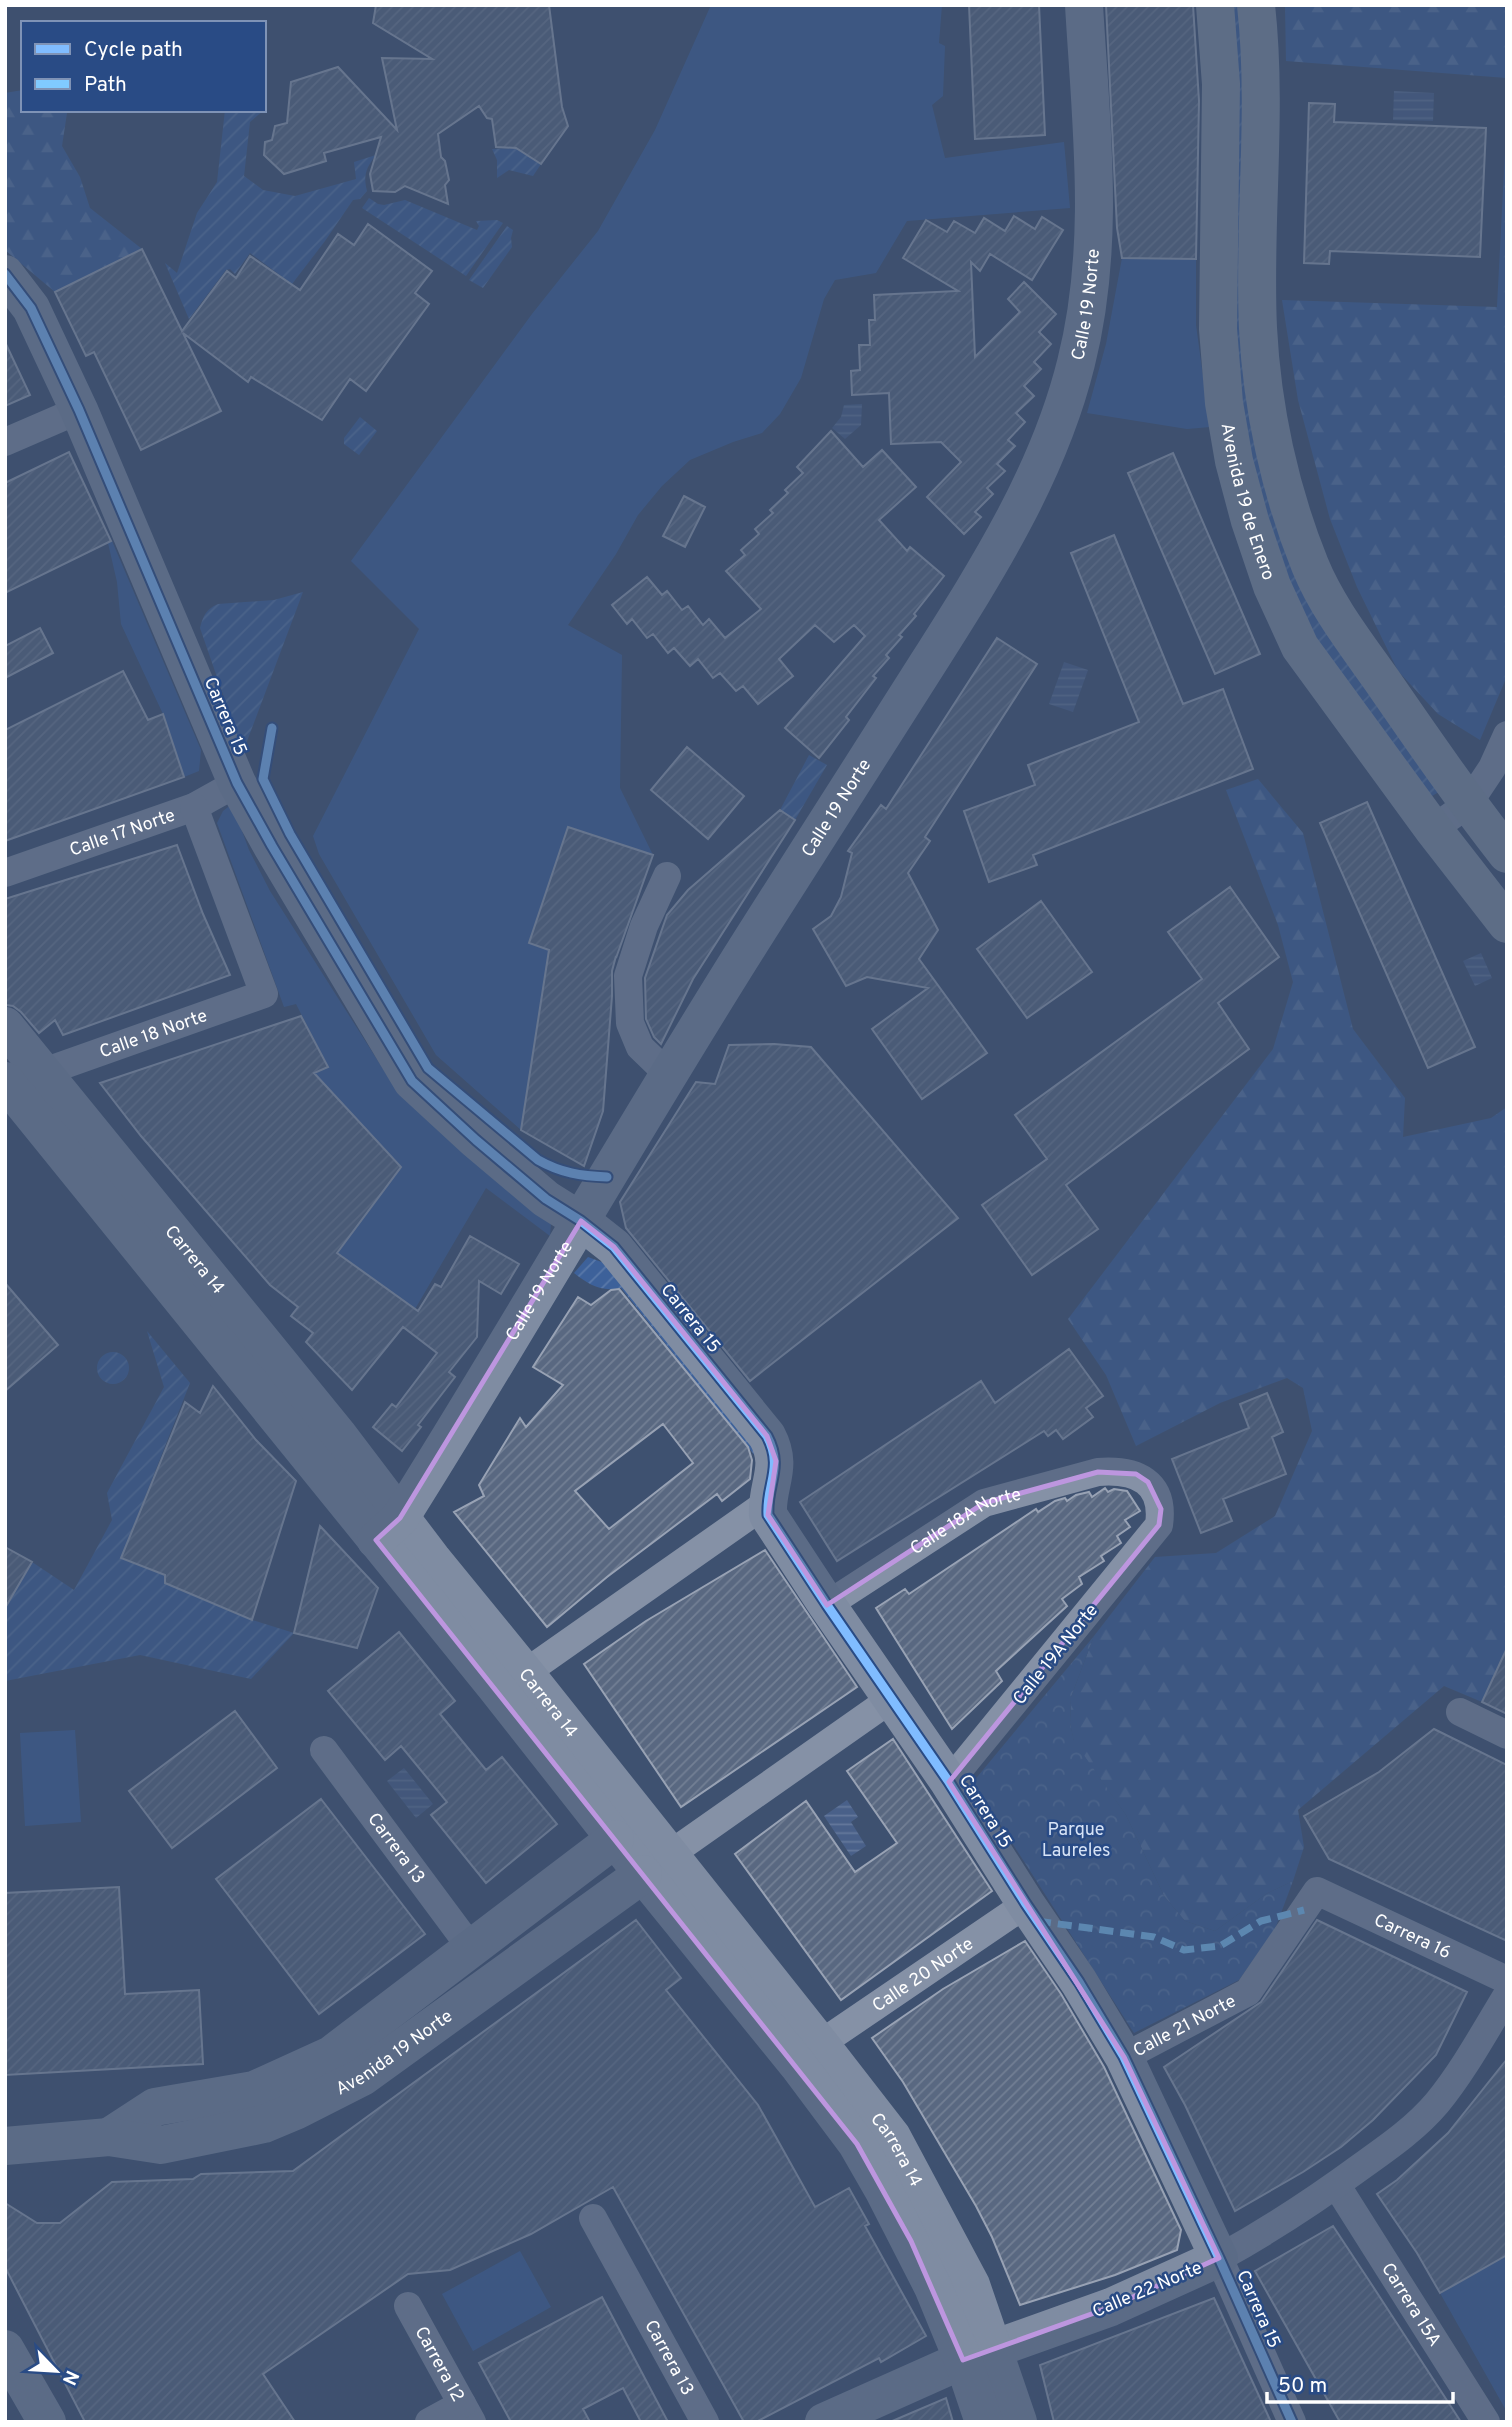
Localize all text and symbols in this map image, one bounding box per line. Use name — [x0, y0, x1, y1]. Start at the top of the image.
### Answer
legend — [21, 21, 266, 112]
text: Cycle path — [84, 37, 183, 64]
text: Path — [84, 72, 127, 99]
street label: Calle 19 Norte — [1067, 248, 1106, 363]
street label: Avenida 19 de Enero — [1215, 421, 1279, 584]
street label: Carrera 15 — [198, 674, 251, 759]
street label: Calle 19 Norte — [797, 755, 877, 862]
street label: Calle 17 Norte — [67, 804, 178, 863]
street label: Calle 18 Norte — [97, 1005, 211, 1064]
street label: Carrera 14 — [159, 1221, 229, 1300]
street label: Calle 19 Norte — [501, 1237, 579, 1346]
street label: Carrera 15 — [655, 1279, 725, 1358]
street label: Calle 18A Norte — [906, 1483, 1024, 1561]
street label: Calle 19A Norte — [1008, 1600, 1104, 1710]
street label: Carrera 14 — [513, 1664, 582, 1743]
street label: Carrera 15 — [953, 1771, 1016, 1853]
street label: Carrera 13 — [362, 1809, 429, 1889]
park label: Parque Laureles — [1042, 1819, 1110, 1863]
street label: Carrera 16 — [1370, 1909, 1454, 1965]
street label: Calle 20 Norte — [868, 1933, 979, 2018]
street label: Calle 21 Norte — [1130, 1990, 1240, 2063]
street label: Avenida 19 Norte — [332, 2005, 458, 2101]
street label: Carrera 14 — [865, 2109, 927, 2191]
street label: Calle 22 Norte — [1089, 2257, 1206, 2324]
street label: Carrera 15A — [1375, 2259, 1446, 2351]
street label: Carrera 15 — [1230, 2267, 1285, 2352]
street label: Carrera 13 — [638, 2316, 698, 2400]
street label: Carrera 12 — [408, 2323, 469, 2406]
north arrow — [21, 2336, 91, 2406]
scale bar — [1267, 2360, 1452, 2404]
text: N — [56, 2366, 83, 2389]
text: 50 m — [1278, 2373, 1327, 2400]

